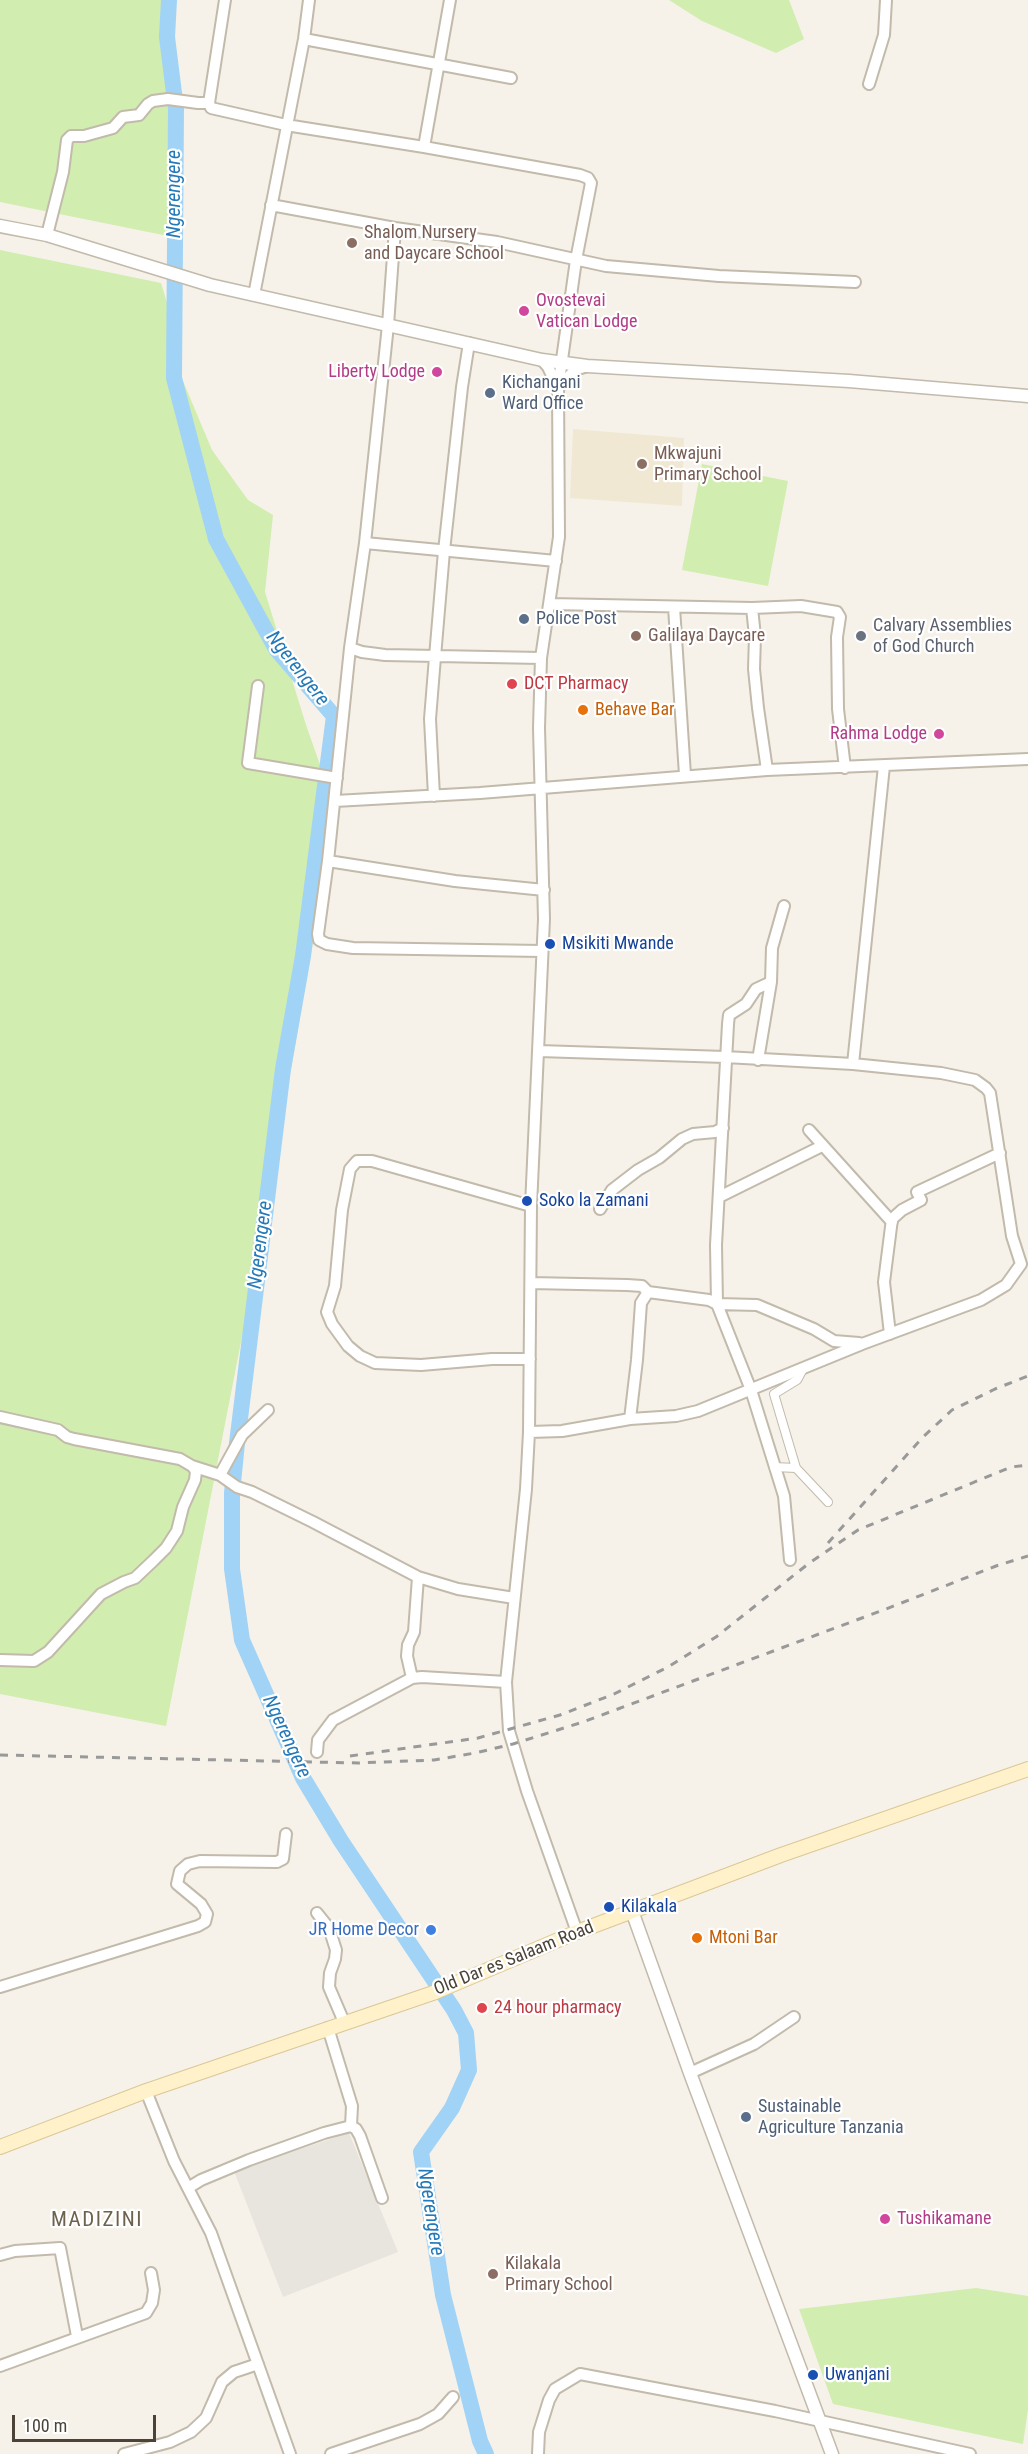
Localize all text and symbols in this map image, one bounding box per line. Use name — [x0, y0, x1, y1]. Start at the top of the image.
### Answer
water label: Ngerengere — [163, 150, 187, 238]
place label: Shalom Nursery and Daycare School — [364, 222, 504, 264]
marker: Shalom Nursery and Daycare School — [345, 236, 359, 250]
place label: Ovostevai Vatican Lodge — [536, 290, 637, 332]
marker: Ovostevai Vatican Lodge — [517, 304, 531, 318]
place label: Liberty Lodge — [328, 361, 425, 383]
marker: Liberty Lodge — [430, 365, 444, 379]
place label: Kichangani Ward Office — [502, 372, 583, 415]
marker: Kichangani Ward Office — [483, 386, 497, 400]
place label: Mkwajuni Primary School — [654, 443, 762, 486]
marker: Mkwajuni Primary School — [635, 457, 649, 471]
place label: Police Post — [536, 608, 616, 630]
marker: Police Post — [517, 612, 531, 626]
place label: Calvary Assemblies of God Church — [873, 615, 1012, 658]
place label: Galilaya Daycare — [648, 625, 765, 647]
water label: Ngerengere — [260, 627, 334, 711]
marker: Galilaya Daycare — [629, 629, 643, 643]
marker: Calvary Assemblies of God Church — [854, 629, 868, 643]
place label: DCT Pharmacy — [524, 673, 628, 695]
marker: DCT Pharmacy — [505, 677, 519, 691]
place label: Behave Bar — [595, 699, 675, 721]
marker: Behave Bar — [576, 703, 590, 717]
place label: Rahma Lodge — [830, 723, 927, 745]
marker: Rahma Lodge — [932, 727, 946, 741]
place label: Msikiti Mwande — [562, 933, 674, 955]
marker: Msikiti Mwande — [543, 937, 557, 951]
place label: Soko la Zamani — [539, 1190, 649, 1212]
marker: Soko la Zamani — [520, 1194, 534, 1208]
water label: Ngerengere — [244, 1200, 278, 1290]
water label: Ngerengere — [256, 1692, 316, 1782]
place label: Kilakala — [621, 1896, 677, 1918]
marker: Kilakala — [602, 1900, 616, 1914]
street label: Old Dar es Salaam Road — [431, 1917, 597, 2001]
place label: JR Home Decor — [309, 1919, 419, 1941]
marker: JR Home Decor — [424, 1923, 438, 1937]
place label: Mtoni Bar — [709, 1927, 778, 1949]
marker: Mtoni Bar — [690, 1931, 704, 1945]
place label: 24 hour pharmacy — [494, 1997, 622, 2019]
marker: 24 hour pharmacy — [475, 2001, 489, 2015]
place label: Sustainable Agriculture Tanzania — [758, 2096, 904, 2138]
marker: Sustainable Agriculture Tanzania — [739, 2110, 753, 2124]
water label: Ngerengere — [411, 2166, 449, 2258]
district label: MADIZINI — [51, 2208, 143, 2234]
place label: Tushikamane — [897, 2208, 991, 2230]
marker: Tushikamane — [878, 2212, 892, 2226]
place label: Kilakala Primary School — [505, 2253, 613, 2296]
marker: Kilakala Primary School — [486, 2267, 500, 2281]
place label: Uwanjani — [825, 2364, 890, 2386]
marker: Uwanjani — [806, 2368, 820, 2382]
scale bar — [15, 2403, 159, 2441]
text: 100 m — [23, 2415, 67, 2436]

